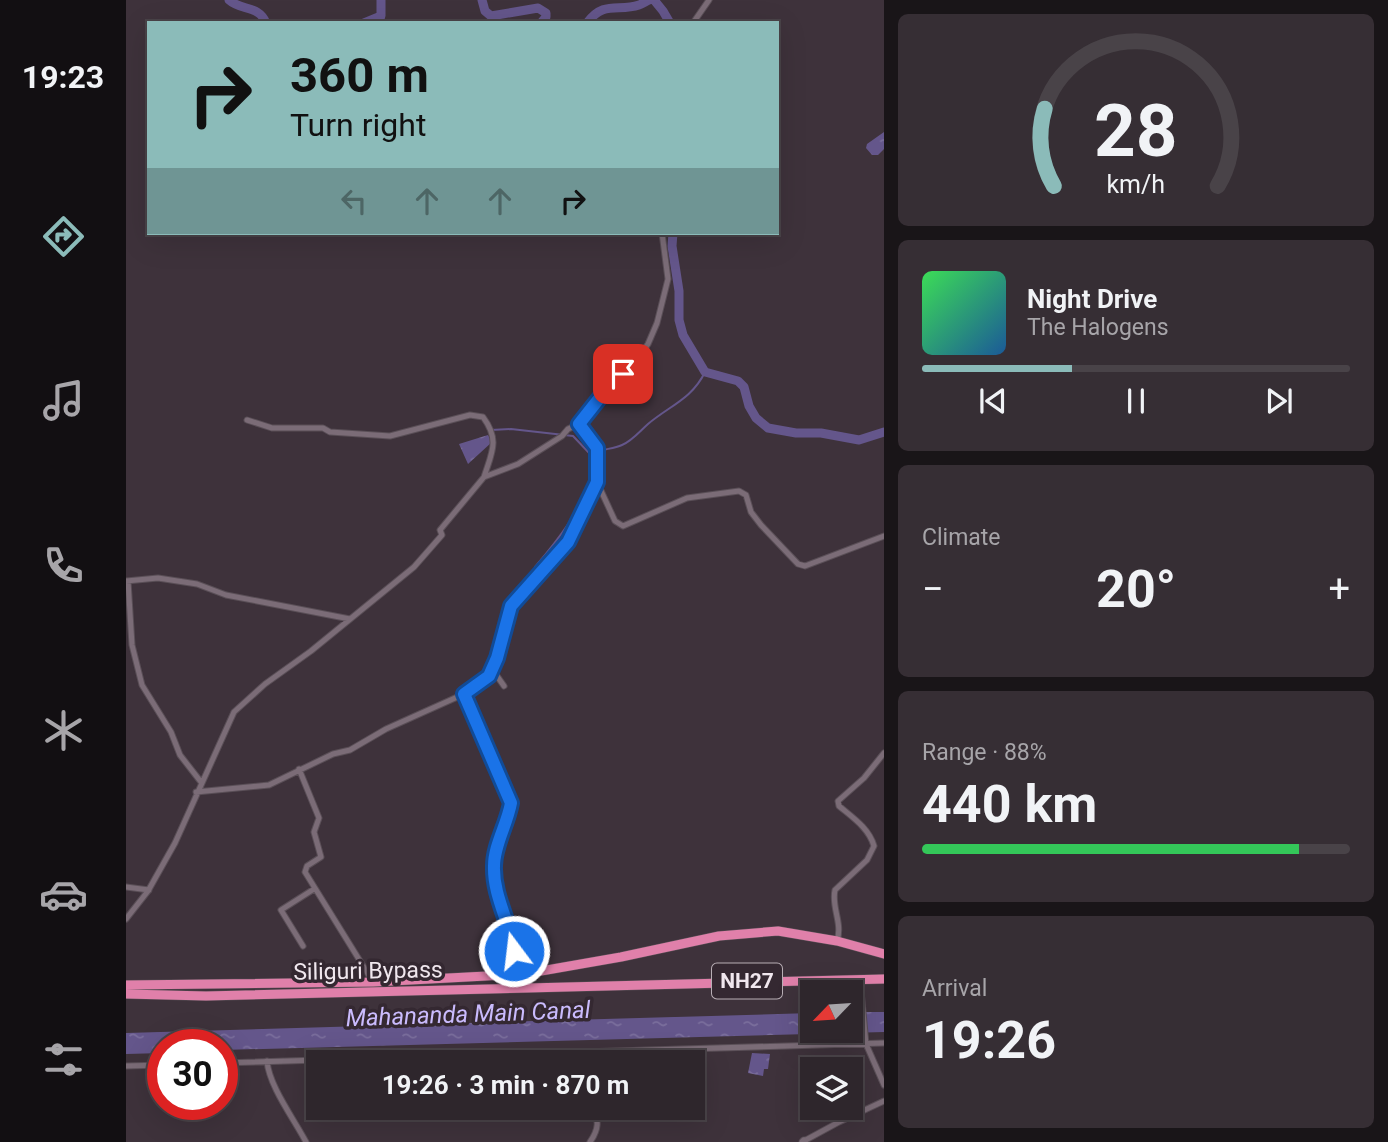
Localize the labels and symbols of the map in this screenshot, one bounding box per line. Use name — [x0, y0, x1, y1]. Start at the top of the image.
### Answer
pin — [593, 344, 653, 404]
position arrow — [477, 914, 551, 988]
street label: Siliguri Bypass — [293, 956, 443, 986]
road number: NH27 — [712, 964, 782, 998]
north arrow — [800, 980, 863, 1043]
water label: Mahananda Main Canal — [345, 996, 591, 1032]
speed limit sign: 30 — [147, 1029, 238, 1120]

